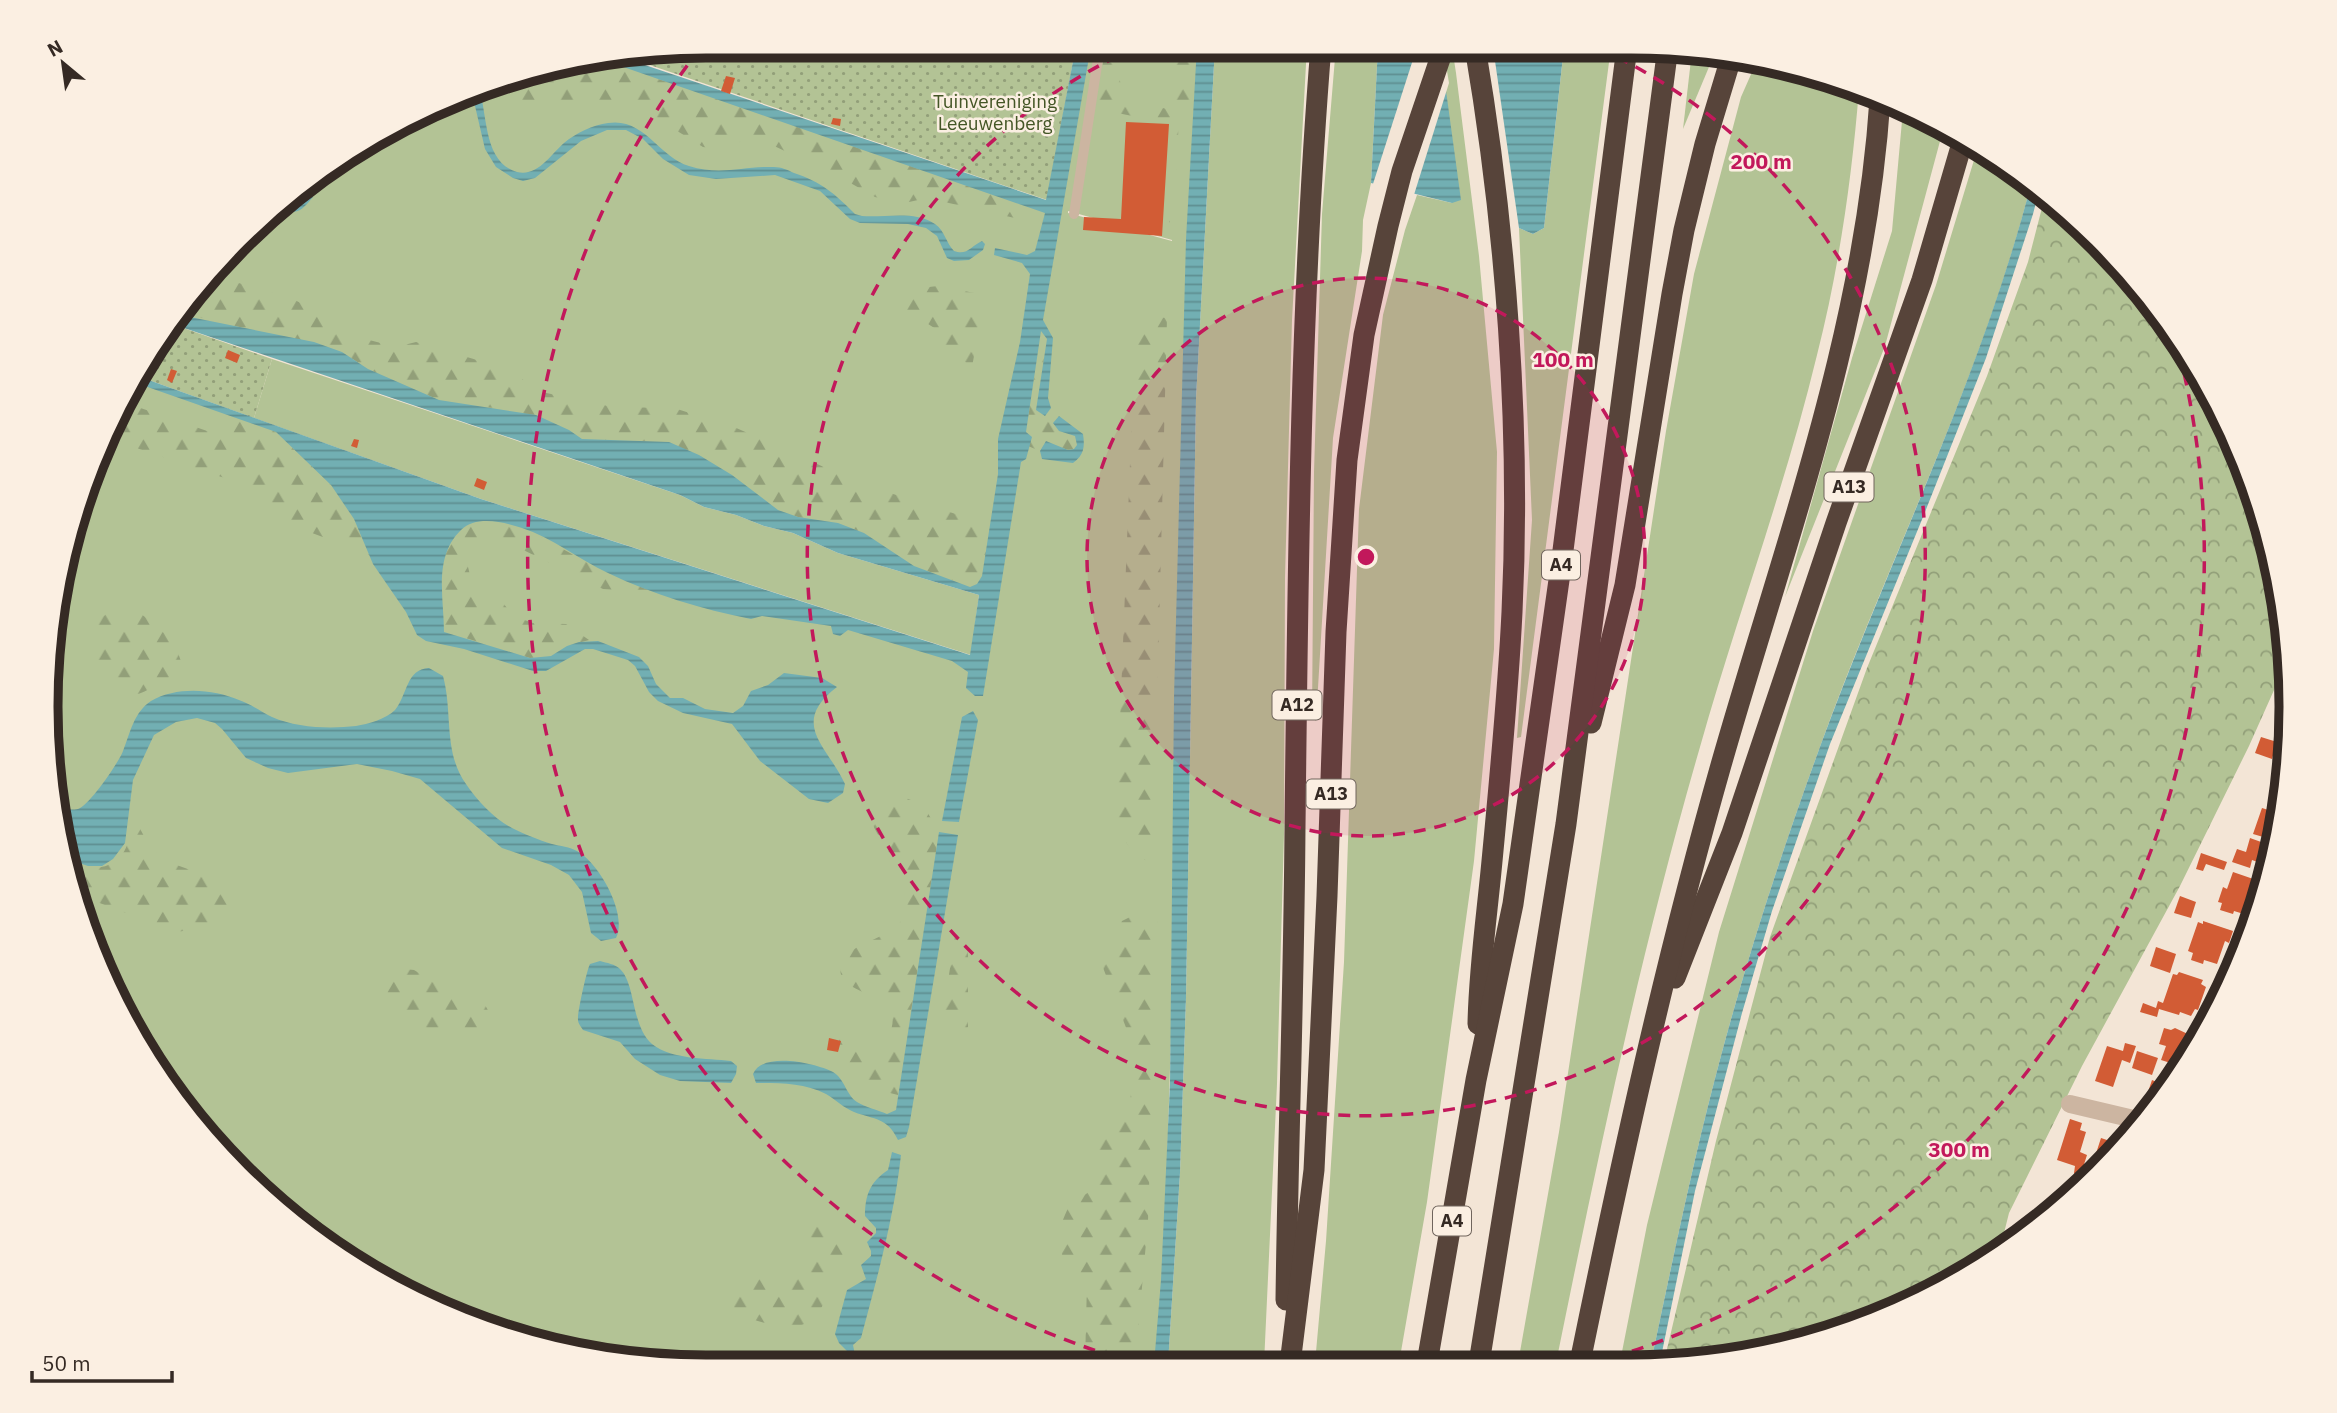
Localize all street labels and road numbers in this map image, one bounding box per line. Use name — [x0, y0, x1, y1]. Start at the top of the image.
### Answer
road number: A13 — [1825, 472, 1874, 502]
road number: A4 — [1542, 550, 1580, 580]
road number: A12 — [1272, 690, 1322, 720]
road number: A13 — [1306, 780, 1356, 808]
road number: A4 — [1433, 1206, 1471, 1236]

